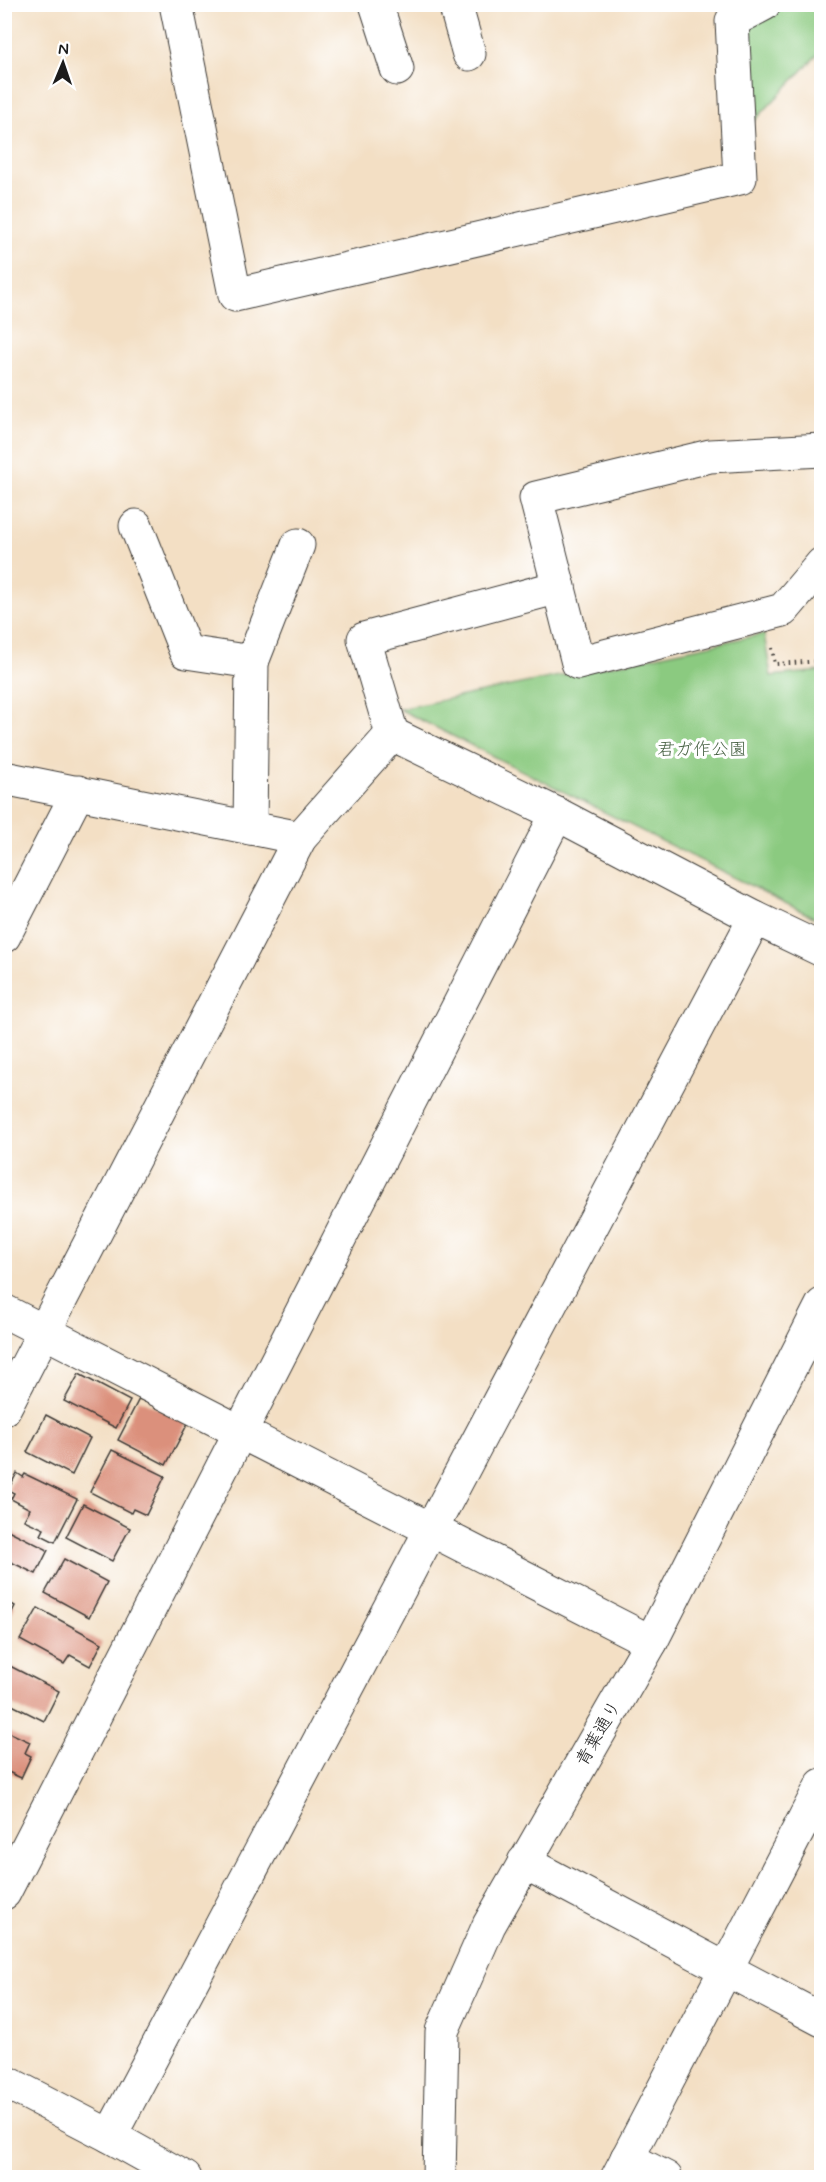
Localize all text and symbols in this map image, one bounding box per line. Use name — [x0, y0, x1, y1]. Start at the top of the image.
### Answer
north arrow — [33, 33, 93, 93]
text: N — [58, 39, 69, 60]
park label: 君ガ作公園 — [657, 738, 747, 762]
street label: 青葉通り — [570, 1696, 627, 1771]

